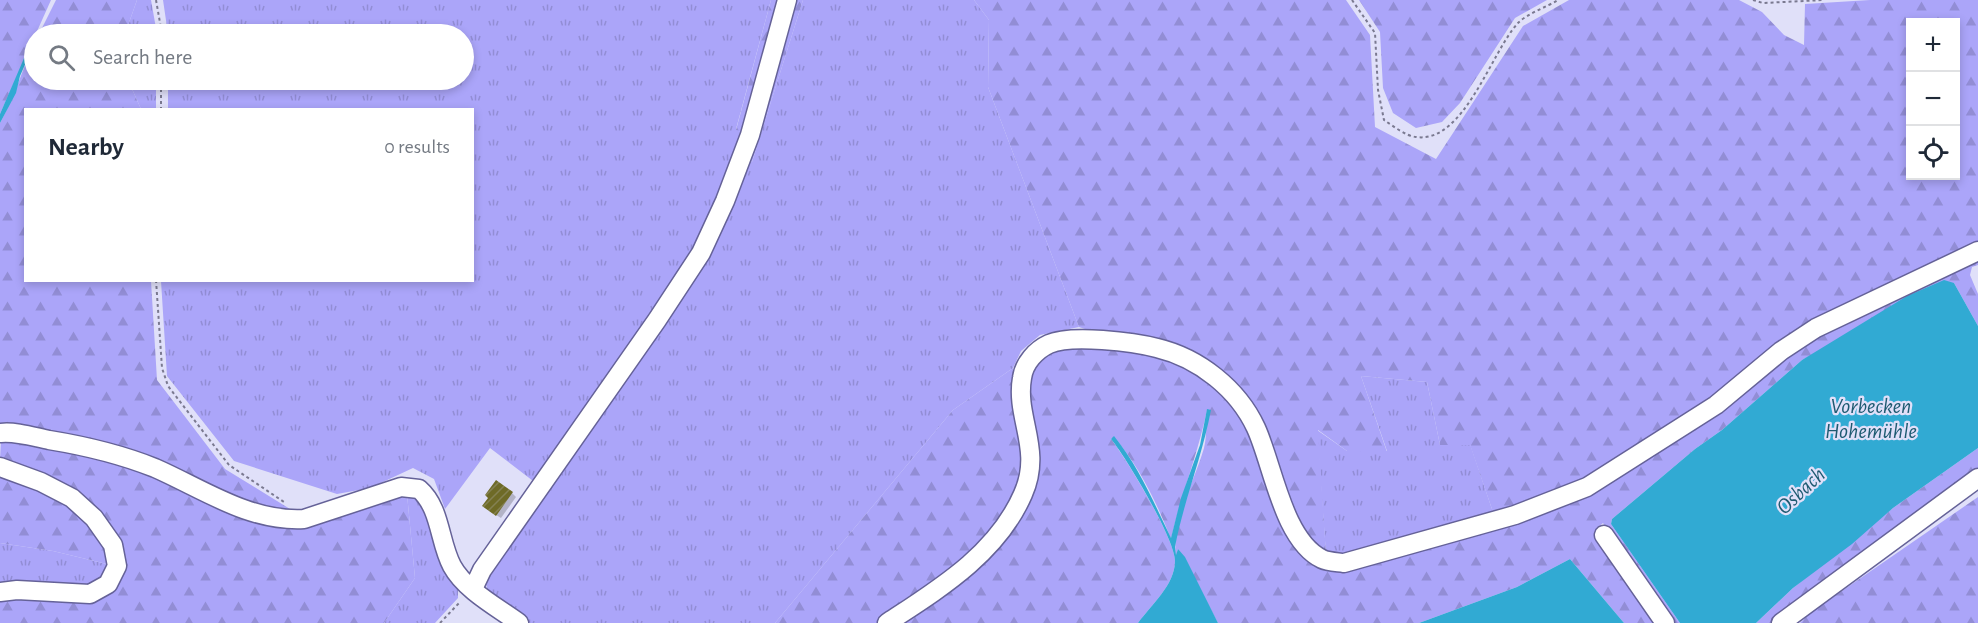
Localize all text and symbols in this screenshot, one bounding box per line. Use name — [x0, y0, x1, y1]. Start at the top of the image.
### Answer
map controls — [1906, 18, 1960, 180]
button: + — [1906, 18, 1960, 72]
search box — [24, 24, 474, 90]
icon: search — [45, 41, 78, 74]
text: Search here — [93, 46, 192, 68]
button: − — [1906, 72, 1960, 126]
button: locate — [1906, 126, 1960, 180]
text: Nearby — [48, 134, 124, 160]
text: 0 results — [384, 137, 450, 157]
water label: Vorbecken Hohemühle — [1825, 395, 1917, 442]
water label: Osbach — [1772, 463, 1829, 518]

